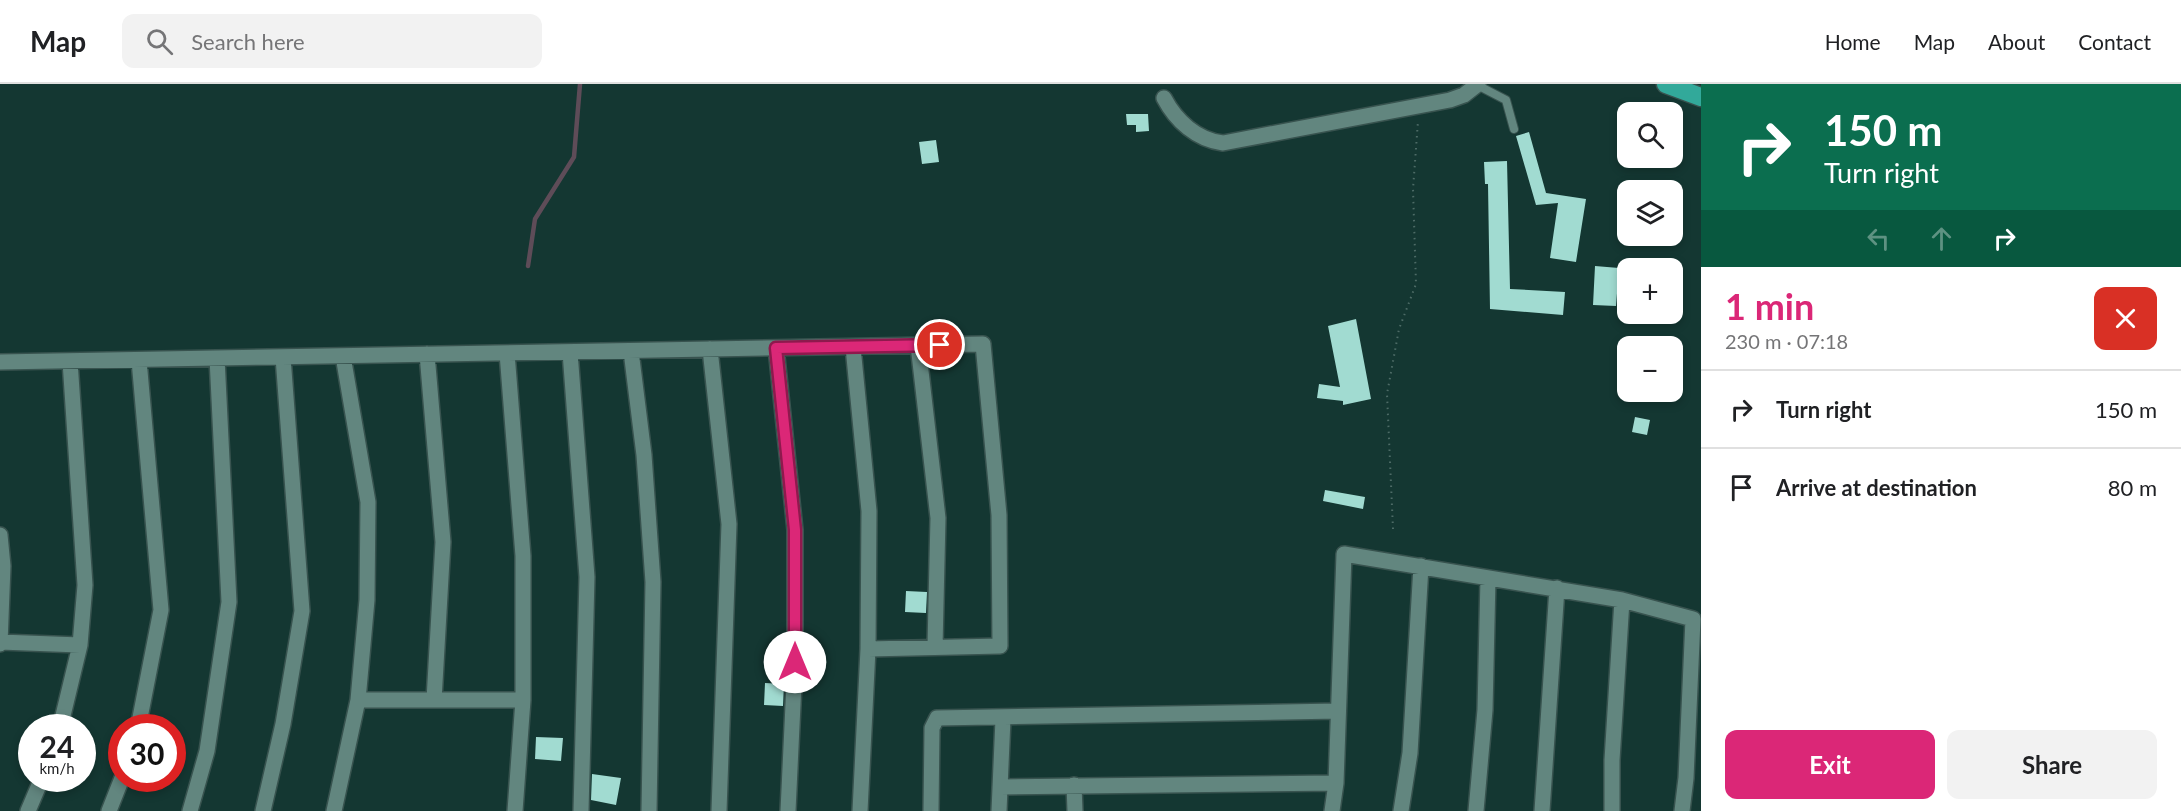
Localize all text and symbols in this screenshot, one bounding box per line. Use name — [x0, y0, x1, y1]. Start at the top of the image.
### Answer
search box — [122, 14, 542, 68]
text: Map — [30, 24, 86, 58]
icon: search — [143, 25, 176, 58]
text: Search here — [191, 28, 305, 55]
text: Home — [1825, 29, 1881, 54]
text: Map — [1914, 29, 1955, 54]
text: About — [1988, 29, 2045, 54]
text: Contact — [2078, 29, 2151, 54]
map controls — [1617, 102, 1683, 402]
button: search — [1617, 102, 1683, 168]
text: 150 m — [1824, 105, 1942, 155]
icon: right — [1725, 108, 1803, 186]
text: Turn right — [1824, 156, 1939, 189]
button: layers — [1617, 180, 1683, 246]
icon: left — [1862, 222, 1895, 255]
icon: ahead — [1925, 222, 1958, 255]
icon: right — [1988, 222, 2021, 255]
button: + — [1617, 258, 1683, 324]
text: 1 min — [1725, 284, 1814, 328]
button: close — [2094, 287, 2157, 350]
pin — [914, 319, 965, 370]
icon: arrive — [923, 328, 956, 361]
text: 230 m · 07:18 — [1725, 329, 1848, 353]
button: − — [1617, 336, 1683, 402]
icon: right — [1725, 393, 1758, 426]
text: Turn right — [1776, 396, 1871, 423]
text: 150 m — [2095, 396, 2157, 423]
icon: arrive — [1725, 471, 1758, 504]
text: Arrive at destination — [1776, 474, 1977, 501]
text: 80 m — [2108, 474, 2157, 501]
position arrow — [763, 630, 827, 694]
speed limit sign: 30 — [108, 714, 186, 792]
text: 24 — [40, 728, 74, 764]
button: Exit — [1725, 730, 1935, 799]
button: Share — [1947, 730, 2157, 799]
text: km/h — [39, 759, 75, 777]

